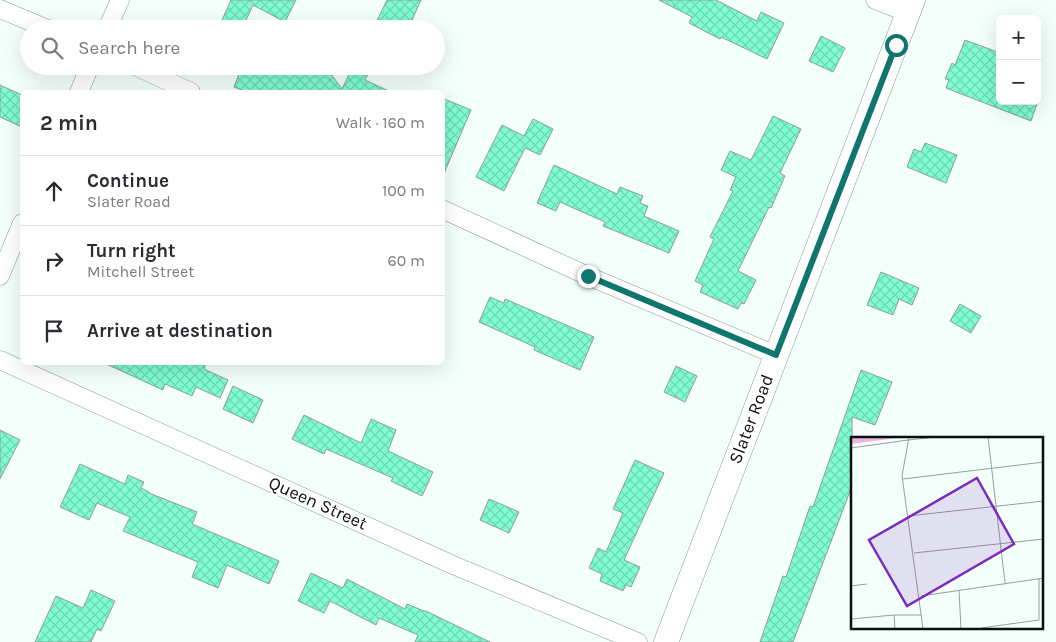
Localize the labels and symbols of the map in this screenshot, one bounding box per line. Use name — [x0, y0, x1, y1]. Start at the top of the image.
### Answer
route start — [885, 34, 908, 57]
route end — [577, 265, 600, 288]
street label: Slater Road — [724, 371, 778, 467]
inset map — [851, 437, 1044, 630]
street label: Queen Street — [265, 471, 371, 535]

